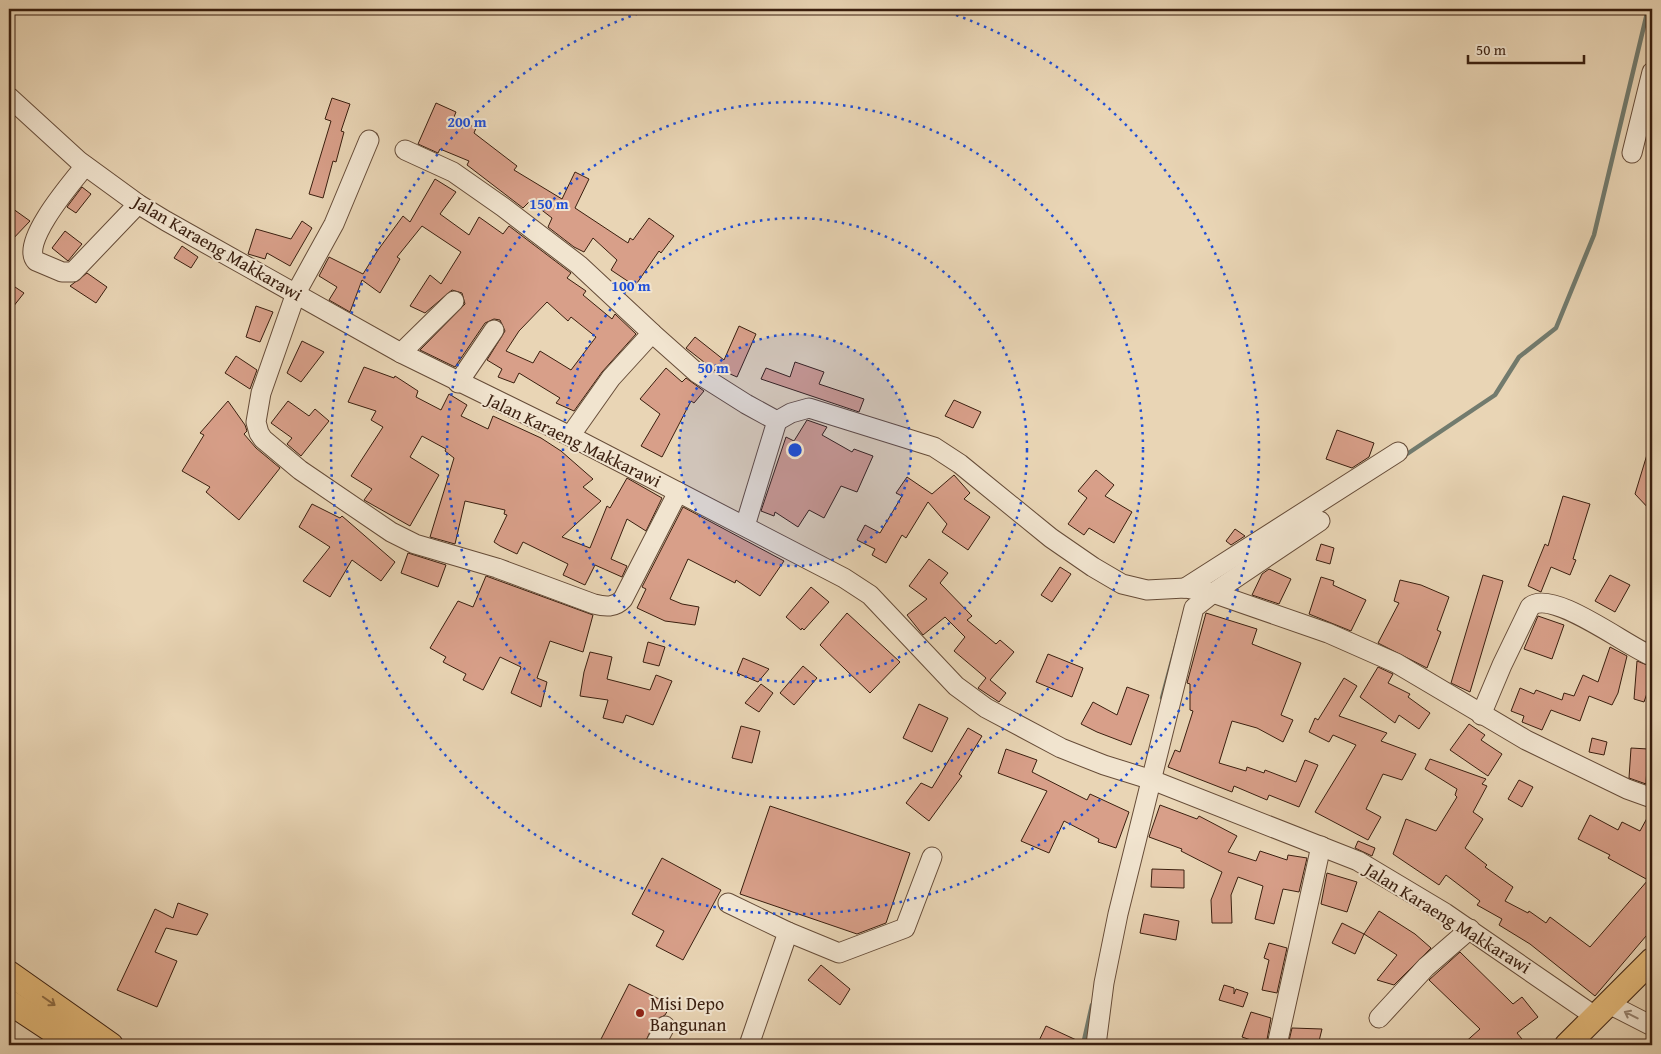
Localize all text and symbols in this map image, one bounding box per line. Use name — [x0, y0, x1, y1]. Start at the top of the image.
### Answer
scale bar — [1468, 32, 1585, 64]
text: 50 m — [1476, 39, 1507, 60]
text: 200 m — [447, 111, 487, 132]
street label: Jalan Karaeng Makkarawi — [127, 187, 308, 308]
text: 150 m — [529, 193, 569, 214]
text: 100 m — [611, 275, 651, 296]
text: 50 m — [697, 357, 729, 378]
street label: Jalan Karaeng Makkarawi — [480, 385, 666, 494]
centre of rings — [786, 441, 804, 459]
street label: Jalan Karaeng Makkarawi — [1358, 855, 1536, 980]
place label: Misi Depo Bangunan — [650, 990, 726, 1038]
one-way arrow — [42, 996, 56, 1006]
marker: Misi Depo Bangunan — [634, 1007, 646, 1019]
one-way arrow — [1623, 1010, 1638, 1020]

